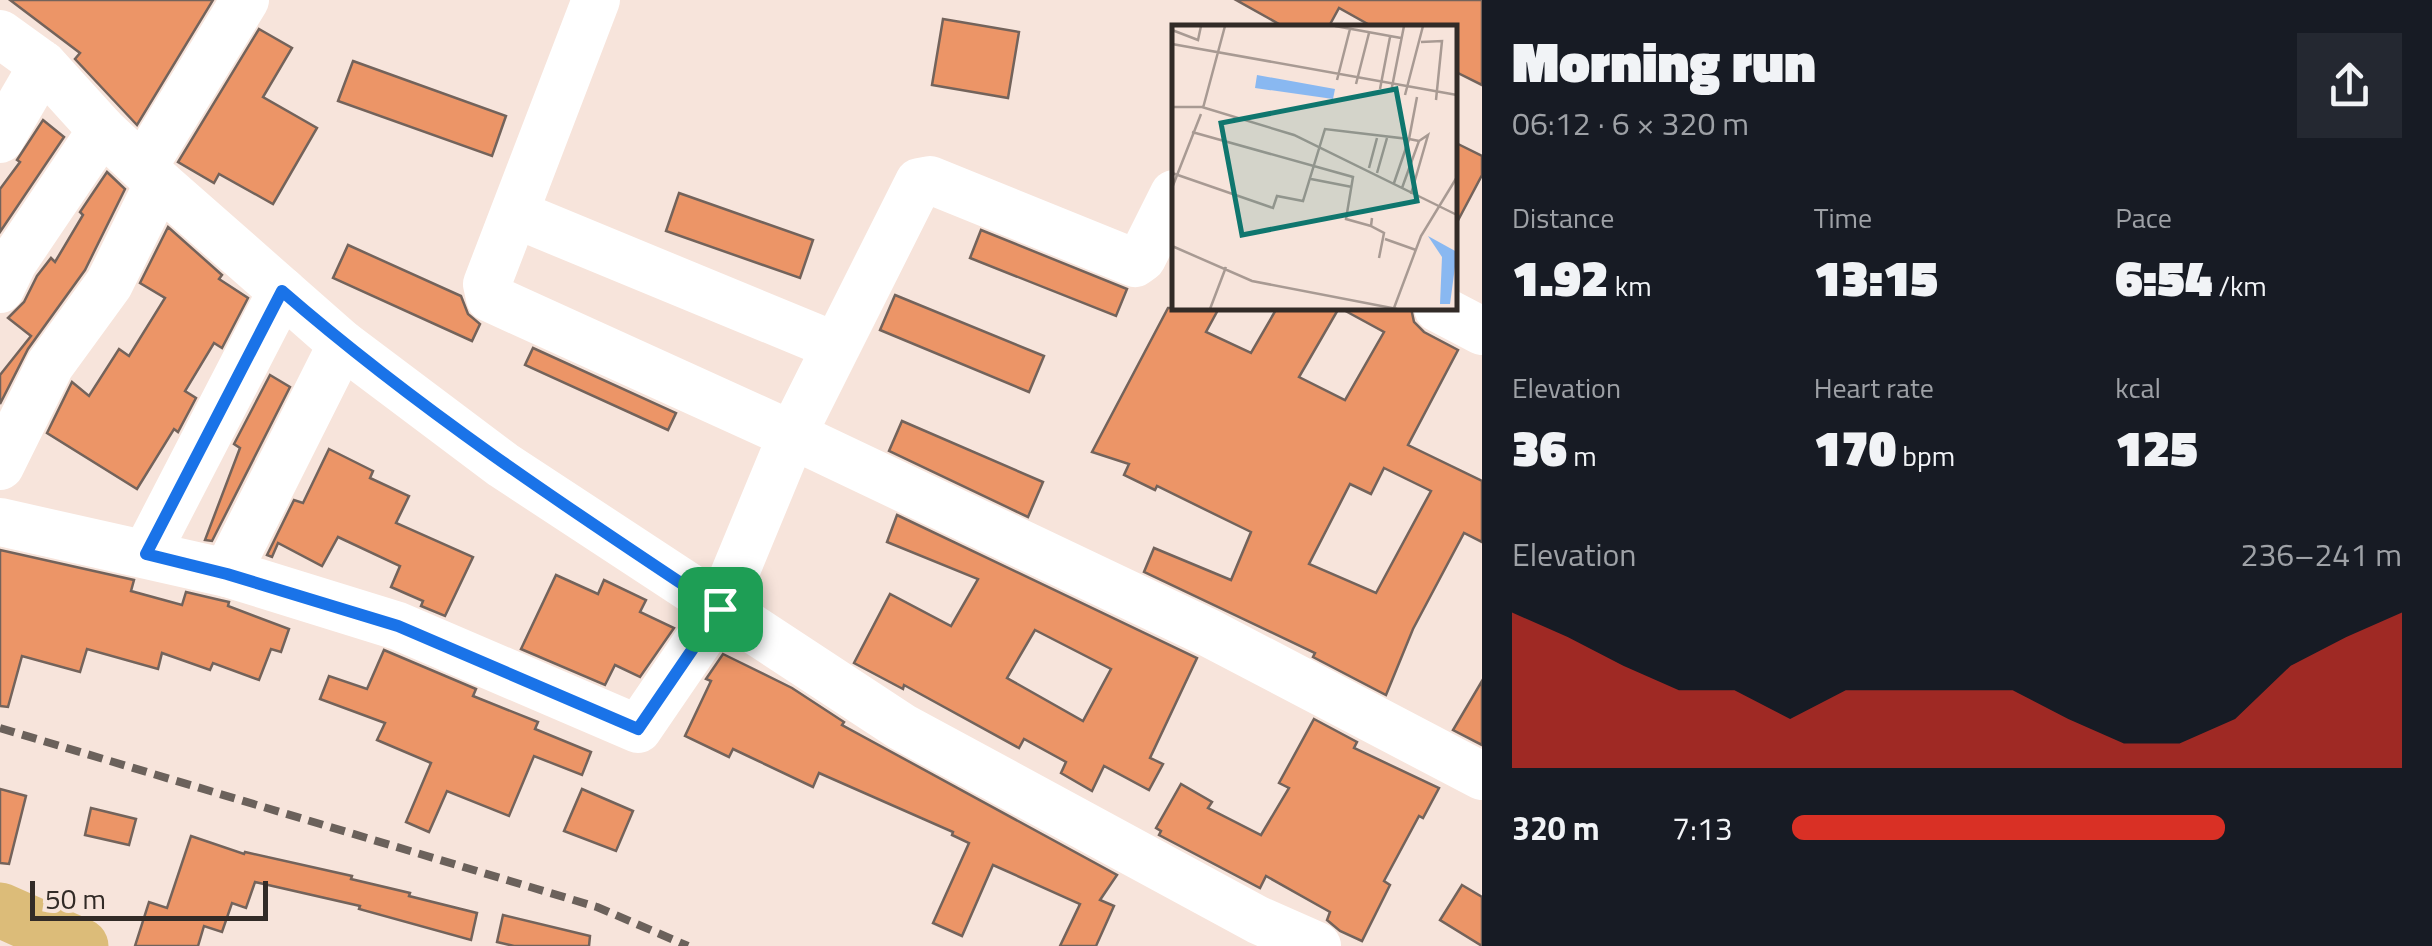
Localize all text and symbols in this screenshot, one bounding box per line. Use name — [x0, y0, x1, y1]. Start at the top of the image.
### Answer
text: Morning run — [1512, 20, 1816, 103]
inset map — [1172, 25, 1457, 310]
button: share — [2297, 33, 2402, 138]
text: 06:12 · 6 × 320 m — [1512, 99, 1749, 147]
text: Distance — [1512, 196, 1614, 239]
text: Time — [1814, 196, 1872, 239]
text: Pace — [2115, 196, 2172, 239]
text: 1.92 — [1512, 239, 1609, 315]
text: 13:15 — [1814, 239, 1938, 315]
text: 6:54 — [2115, 239, 2212, 315]
text: km — [1609, 264, 1652, 307]
text: /km — [2212, 264, 2267, 307]
text: Elevation — [1512, 366, 1621, 409]
text: Heart rate — [1814, 366, 1934, 409]
text: kcal — [2115, 366, 2161, 409]
text: 36 — [1512, 409, 1567, 485]
text: 170 — [1814, 409, 1896, 485]
text: 125 — [2115, 409, 2198, 485]
text: m — [1567, 434, 1597, 477]
text: bpm — [1896, 434, 1955, 477]
text: Elevation — [1512, 530, 1636, 578]
text: 236–241 m — [2240, 530, 2402, 578]
pin — [678, 567, 763, 652]
icon: arrive — [693, 582, 748, 637]
text: 320 m — [1512, 804, 1600, 852]
text: 7:13 — [1672, 804, 1733, 852]
scale bar — [30, 876, 268, 920]
text: 50 m — [45, 877, 106, 920]

